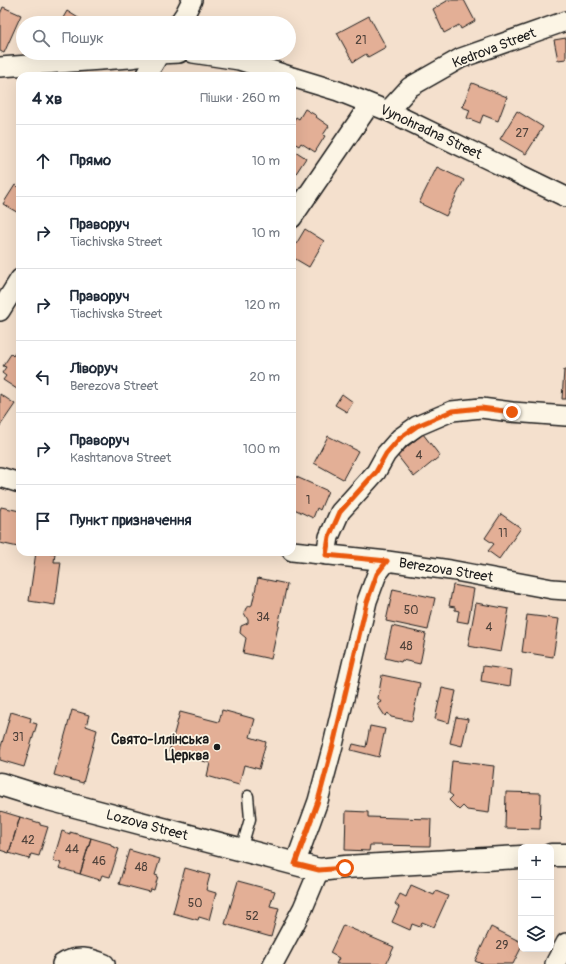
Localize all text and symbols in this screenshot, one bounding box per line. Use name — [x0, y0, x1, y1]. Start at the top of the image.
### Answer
search box — [16, 16, 296, 60]
street label: Kedrova Street — [450, 24, 539, 72]
icon: search — [30, 27, 52, 49]
text: Пошук — [62, 29, 104, 48]
house number: 21 — [355, 33, 367, 48]
text: 4 хв — [32, 88, 62, 109]
text: Пішки · 260 m — [200, 90, 280, 106]
street label: Vynohradna Street — [377, 101, 485, 163]
house number: 27 — [515, 126, 529, 141]
icon: ahead — [32, 150, 54, 172]
text: Прямо — [70, 151, 111, 170]
text: 10 m — [252, 153, 280, 169]
text: Праворуч — [70, 215, 130, 234]
icon: right — [32, 222, 54, 244]
text: 10 m — [252, 225, 280, 241]
text: Tiachivska Street — [70, 234, 162, 250]
text: Праворуч — [70, 287, 130, 306]
icon: right — [32, 294, 54, 316]
text: 120 m — [244, 297, 280, 313]
text: Tiachivska Street — [70, 306, 162, 322]
text: Ліворуч — [70, 359, 118, 378]
icon: left — [32, 366, 54, 388]
text: 20 m — [249, 369, 280, 385]
text: Berezova Street — [70, 378, 158, 394]
route end — [503, 403, 521, 421]
text: Праворуч — [70, 431, 130, 450]
icon: right — [32, 438, 54, 460]
text: 100 m — [243, 441, 280, 457]
house number: 4 — [416, 448, 423, 463]
text: Kashtanova Street — [70, 450, 171, 466]
house number: 1 — [306, 493, 310, 508]
icon: arrive — [32, 510, 54, 532]
text: Пункт призначення — [70, 511, 191, 530]
house number: 11 — [498, 526, 508, 541]
street label: Berezova Street — [398, 554, 495, 586]
house number: 50 — [404, 603, 418, 618]
house number: 34 — [256, 610, 270, 625]
house number: 4 — [486, 620, 493, 635]
house number: 48 — [399, 639, 413, 654]
house number: 31 — [12, 730, 24, 745]
place label: Свято-Іллінська Церква — [111, 731, 209, 764]
marker: Свято-Іллінська Церква — [212, 742, 222, 752]
street label: Lozova Street — [104, 806, 190, 844]
house number: 42 — [21, 833, 35, 848]
house number: 44 — [65, 842, 79, 857]
map controls — [518, 844, 554, 952]
button: + — [518, 844, 554, 880]
house number: 46 — [92, 854, 106, 869]
route start — [336, 859, 354, 877]
house number: 48 — [134, 860, 148, 875]
button: − — [518, 880, 554, 916]
house number: 50 — [188, 896, 202, 911]
house number: 52 — [245, 909, 259, 924]
button: layers — [518, 916, 554, 952]
house number: 29 — [496, 938, 508, 953]

